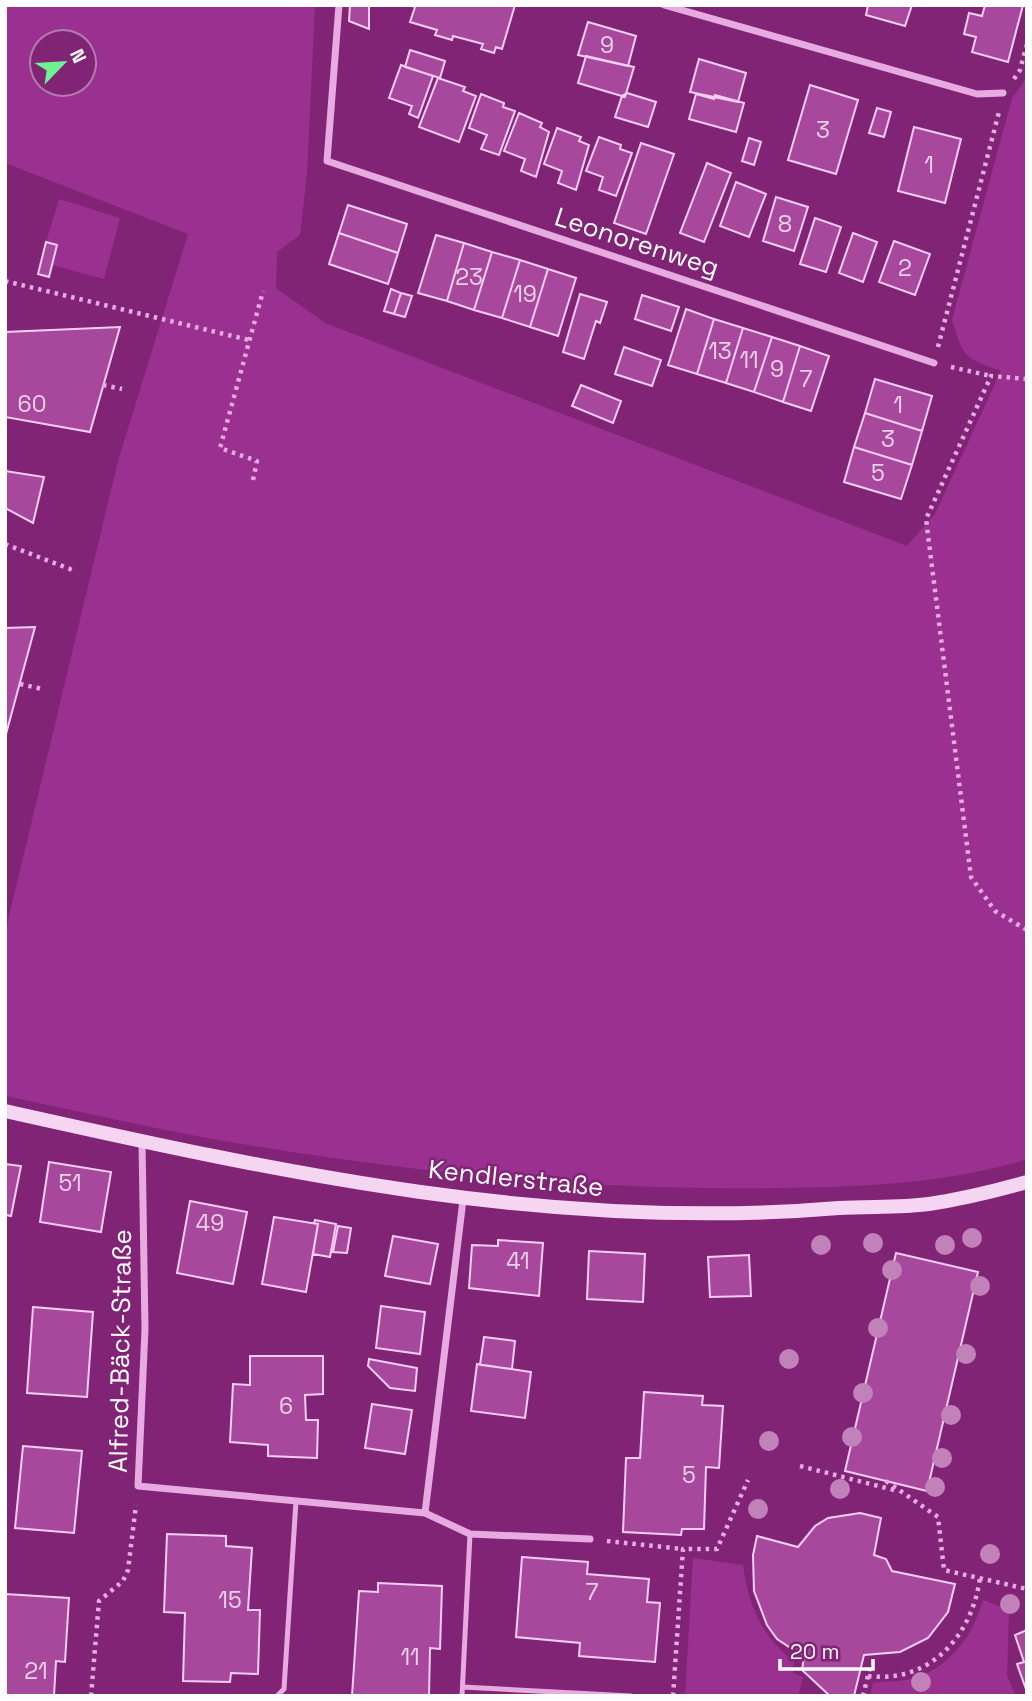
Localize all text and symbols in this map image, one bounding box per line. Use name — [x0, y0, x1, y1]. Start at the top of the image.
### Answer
north arrow — [28, 28, 98, 98]
house number: 9 — [600, 30, 614, 60]
text: N — [64, 45, 92, 67]
house number: 3 — [816, 115, 830, 145]
house number: 1 — [924, 150, 934, 180]
street label: Leonorenweg — [551, 199, 723, 285]
house number: 8 — [778, 209, 792, 239]
house number: 2 — [898, 253, 912, 283]
house number: 23 — [455, 262, 483, 292]
house number: 19 — [513, 279, 537, 309]
house number: 13 — [708, 336, 732, 366]
house number: 11 — [739, 345, 759, 375]
house number: 9 — [770, 354, 784, 384]
house number: 7 — [800, 364, 813, 394]
house number: 60 — [18, 389, 46, 419]
house number: 1 — [893, 390, 903, 420]
house number: 3 — [881, 424, 895, 454]
house number: 5 — [871, 458, 885, 488]
street label: Kendlerstraße — [427, 1152, 605, 1204]
house number: 51 — [58, 1168, 82, 1198]
house number: 49 — [196, 1208, 224, 1238]
street label: Alfred-Bäck-Straße — [101, 1229, 139, 1473]
house number: 41 — [506, 1246, 530, 1276]
house number: 6 — [279, 1391, 293, 1421]
house number: 5 — [682, 1460, 696, 1490]
house number: 7 — [586, 1577, 599, 1607]
house number: 15 — [218, 1585, 242, 1615]
scale bar — [780, 1628, 873, 1672]
text: 20 m — [790, 1638, 840, 1665]
house number: 11 — [400, 1642, 420, 1672]
house number: 21 — [24, 1656, 48, 1686]

